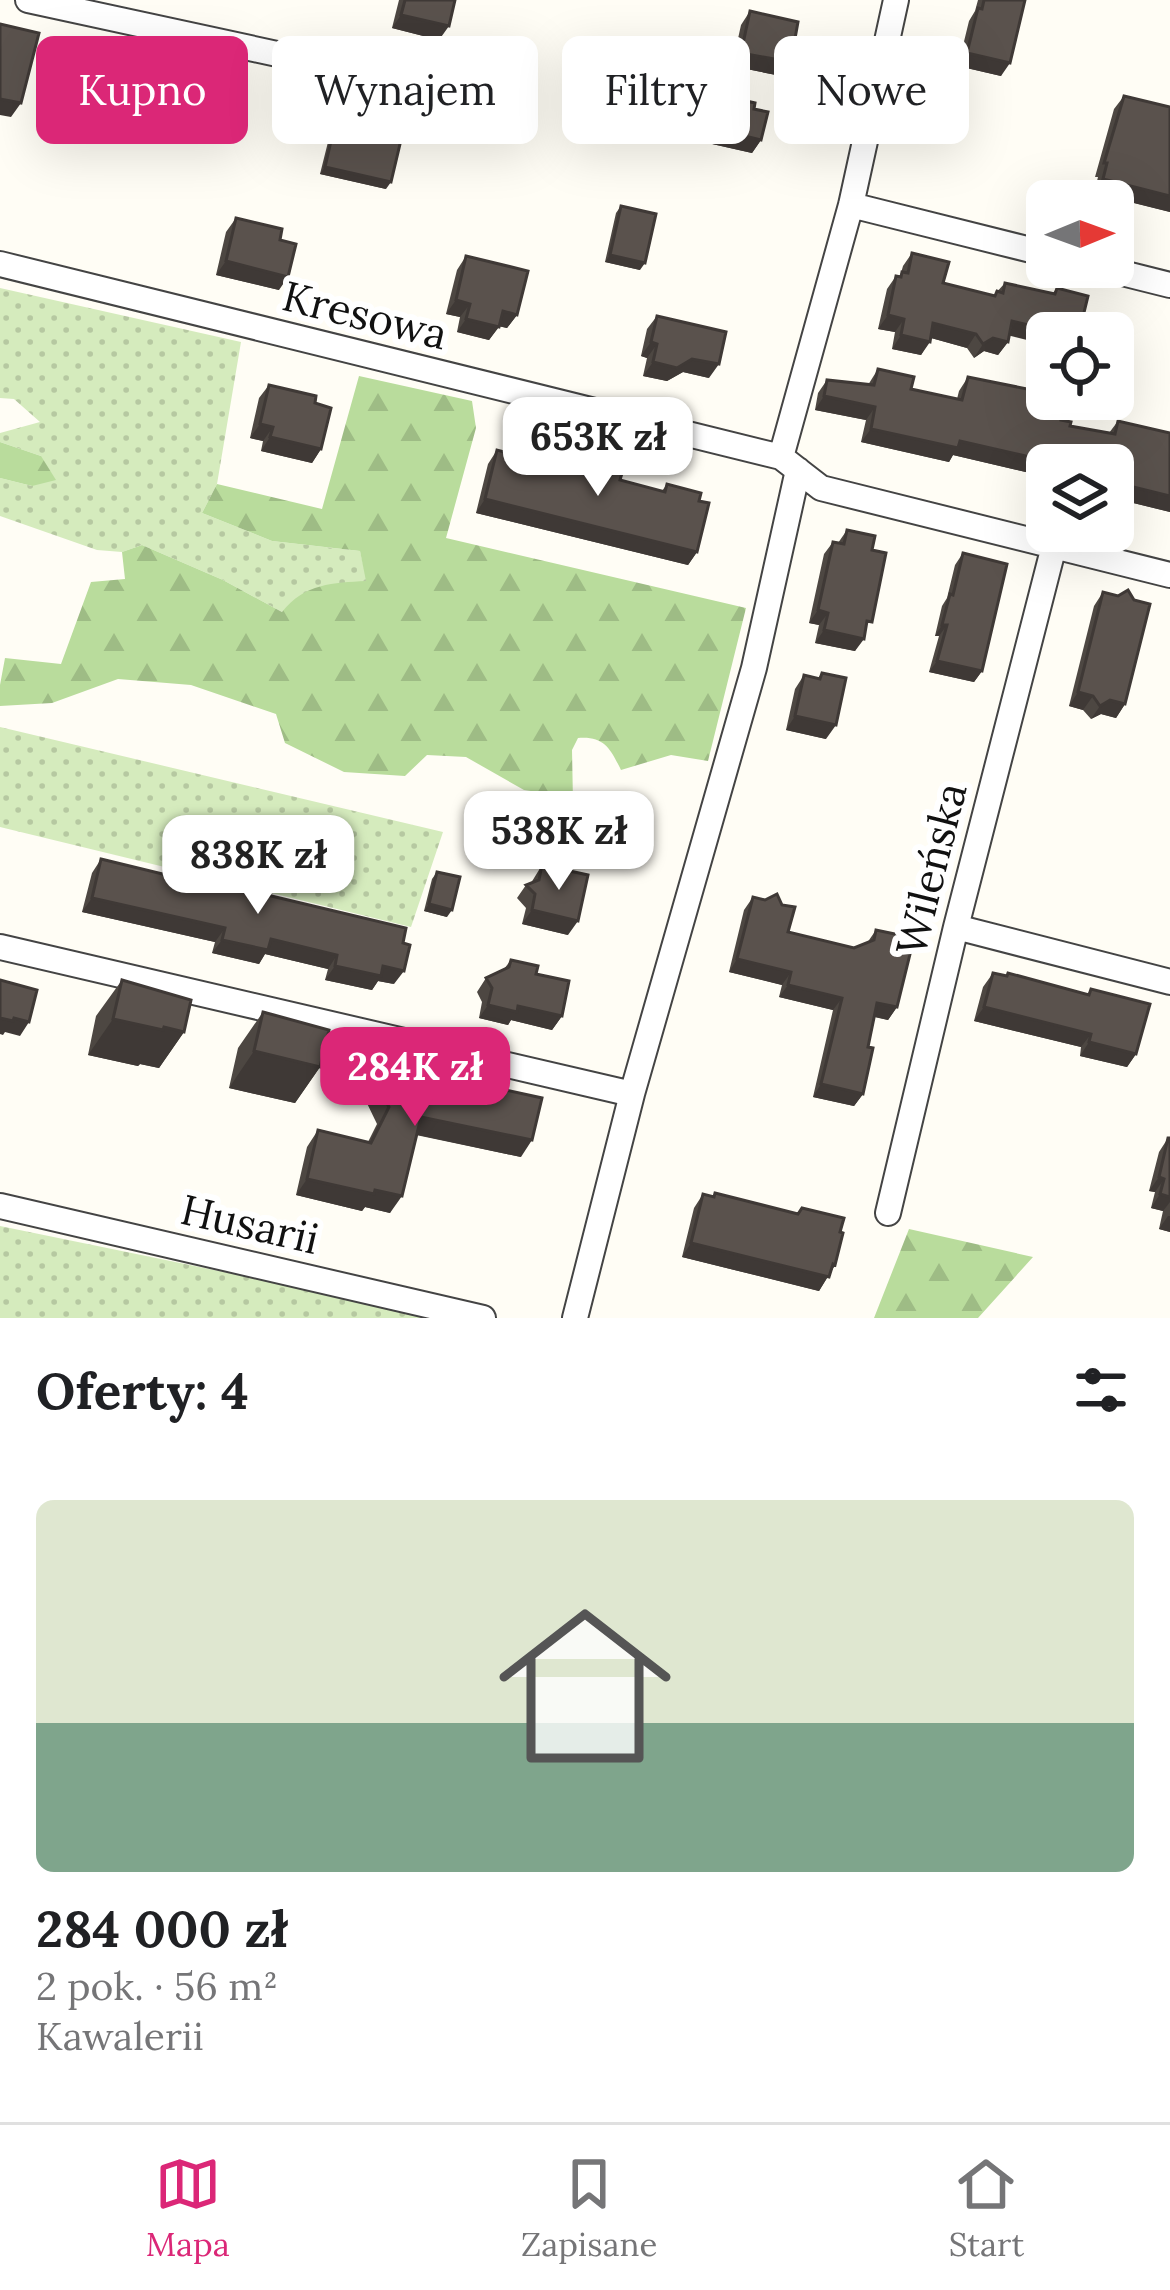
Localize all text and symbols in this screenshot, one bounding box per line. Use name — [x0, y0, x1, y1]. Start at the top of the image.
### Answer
chip: Kupno — [36, 36, 248, 144]
chip: Wynajem — [272, 36, 538, 144]
chip: Filtry — [562, 36, 750, 144]
chip: Nowe — [774, 36, 969, 144]
north arrow — [1026, 180, 1134, 288]
map controls — [1026, 180, 1134, 552]
street label: Kresowa — [277, 268, 453, 362]
button: locate — [1026, 312, 1134, 420]
pin: 653K zł — [487, 397, 709, 499]
text: 653K zł — [530, 411, 666, 461]
button: layers — [1026, 444, 1134, 552]
street label: Wileńska — [883, 777, 979, 961]
pin: 538K zł — [448, 791, 670, 893]
text: 538K zł — [491, 805, 627, 855]
pin: 838K zł — [147, 815, 369, 917]
text: 838K zł — [189, 829, 327, 879]
pin: 284K zł — [304, 1027, 526, 1129]
text: 284K zł — [347, 1041, 483, 1091]
street label: Husarii — [176, 1182, 324, 1266]
icon: filters — [1068, 1357, 1134, 1423]
text: Oferty: 4 — [36, 1358, 249, 1423]
icon: home — [477, 1578, 693, 1794]
text: 284 000 zł — [36, 1896, 288, 1961]
text: 2 pok. · 56 m² — [36, 1961, 278, 2011]
text: Kawalerii — [36, 2011, 204, 2061]
tab: Mapa — [146, 2151, 230, 2265]
tab: Zapisane — [521, 2151, 657, 2265]
tab: Start — [949, 2151, 1024, 2265]

